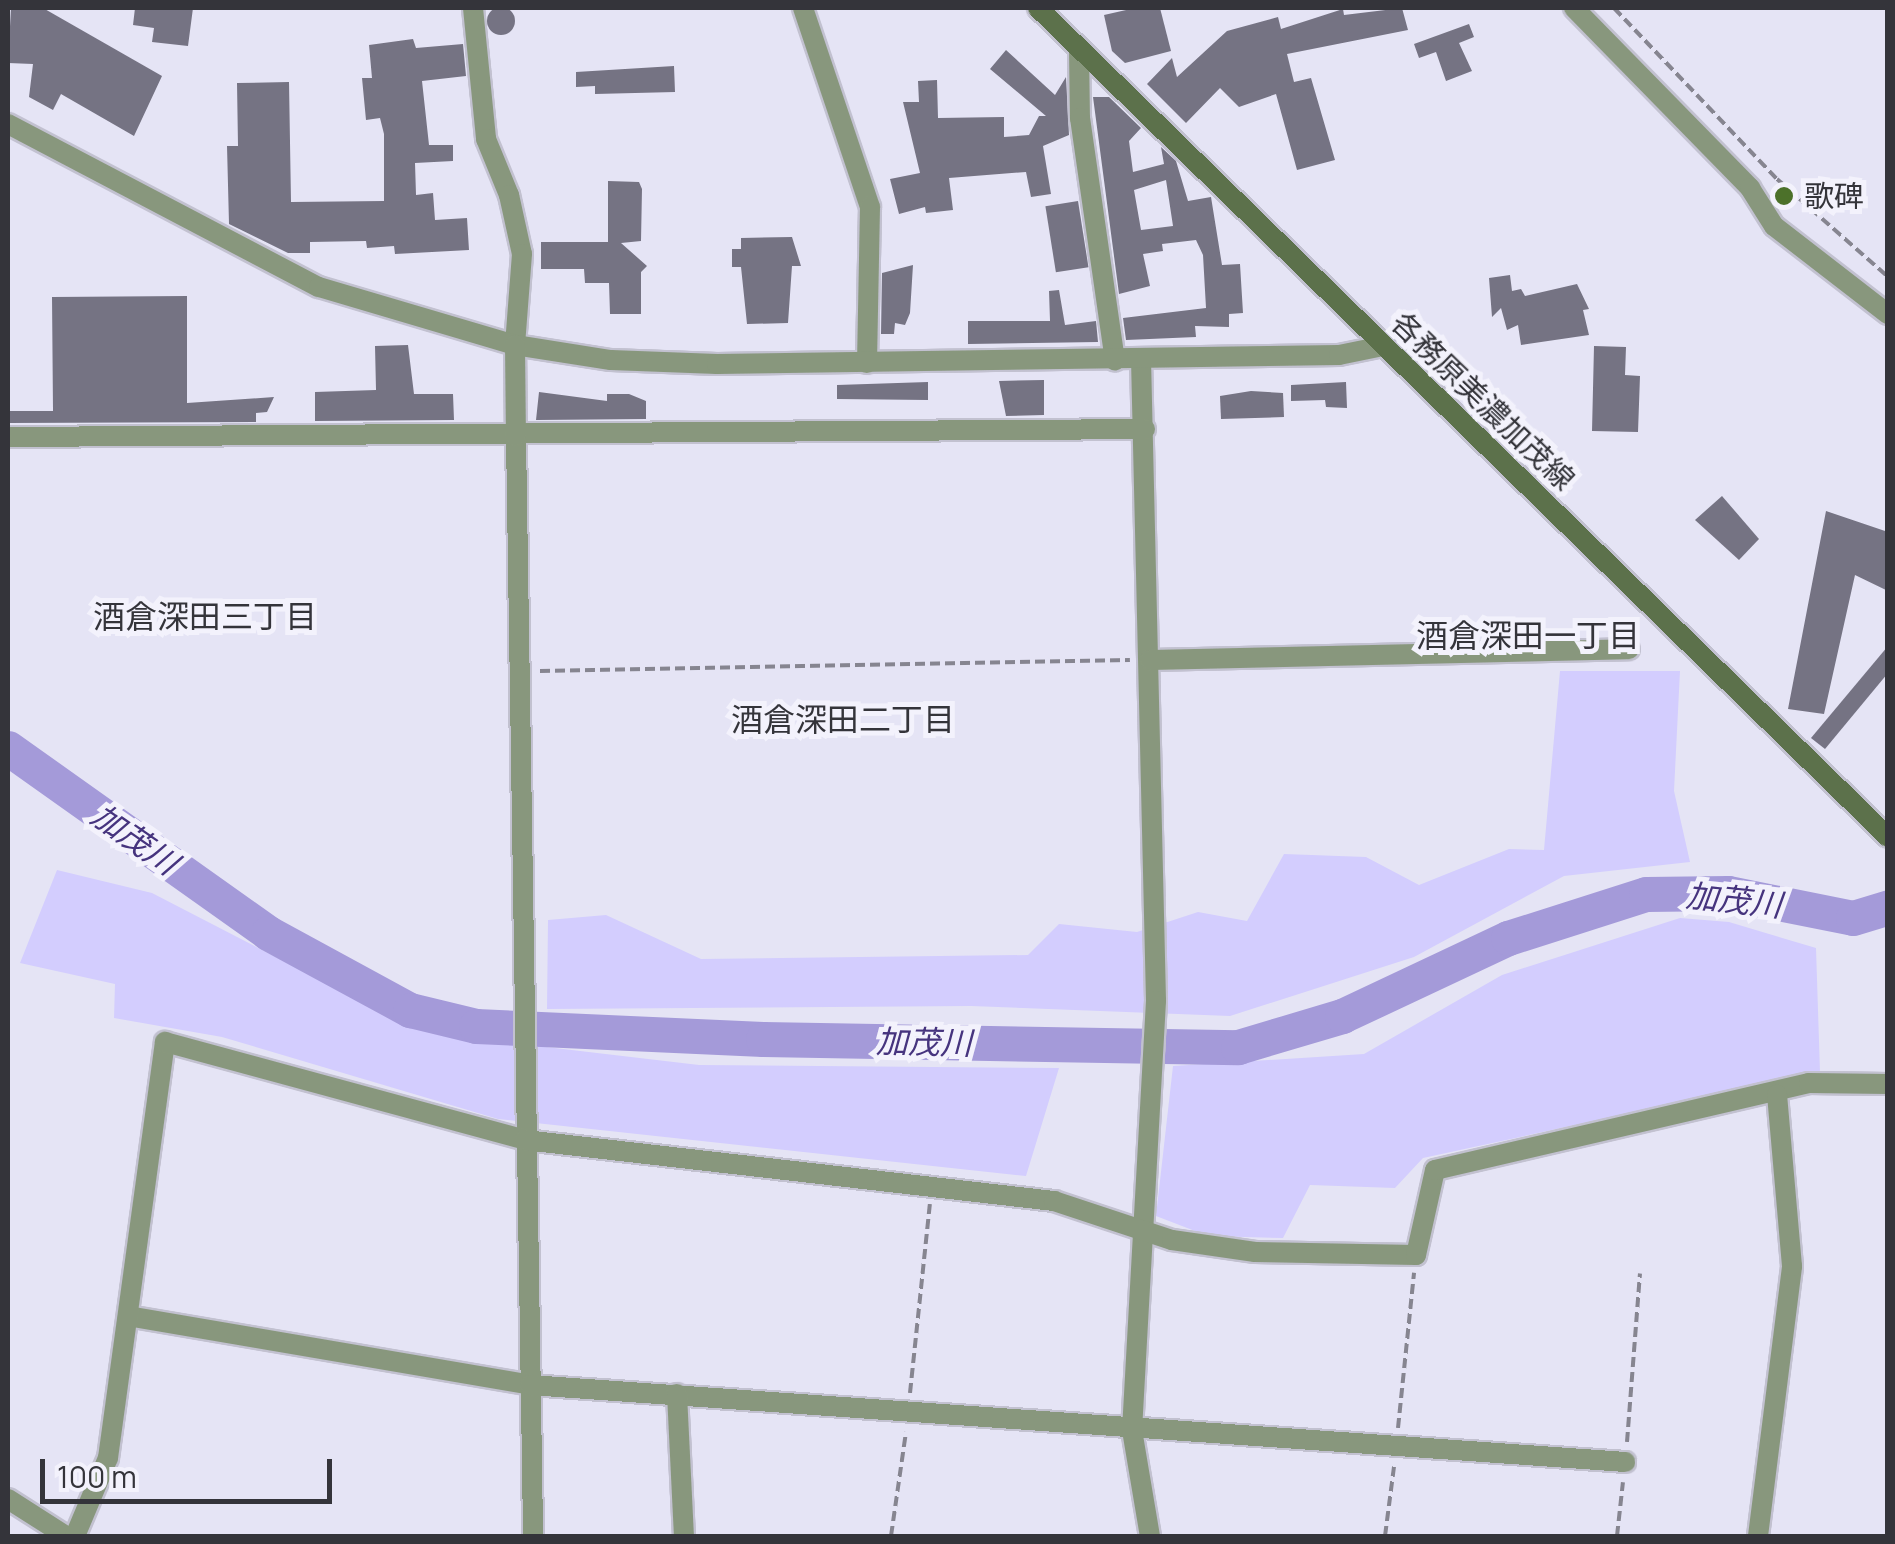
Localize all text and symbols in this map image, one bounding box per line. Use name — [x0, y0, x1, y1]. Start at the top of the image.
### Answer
place label: 歌碑 — [1804, 178, 1864, 214]
marker: 歌碑 — [1773, 185, 1795, 207]
street label: 各務原美濃加茂線 — [1384, 305, 1582, 497]
district label: 酒倉深田三丁目 — [93, 597, 317, 635]
district label: 酒倉深田一丁目 — [1416, 616, 1640, 654]
district label: 酒倉深田二丁目 — [731, 700, 955, 738]
water label: 加茂川 — [85, 796, 185, 882]
water label: 加茂川 — [1684, 876, 1784, 924]
water label: 加茂川 — [876, 1022, 972, 1062]
scale bar — [45, 1439, 338, 1501]
text: 100 m — [57, 1456, 137, 1497]

